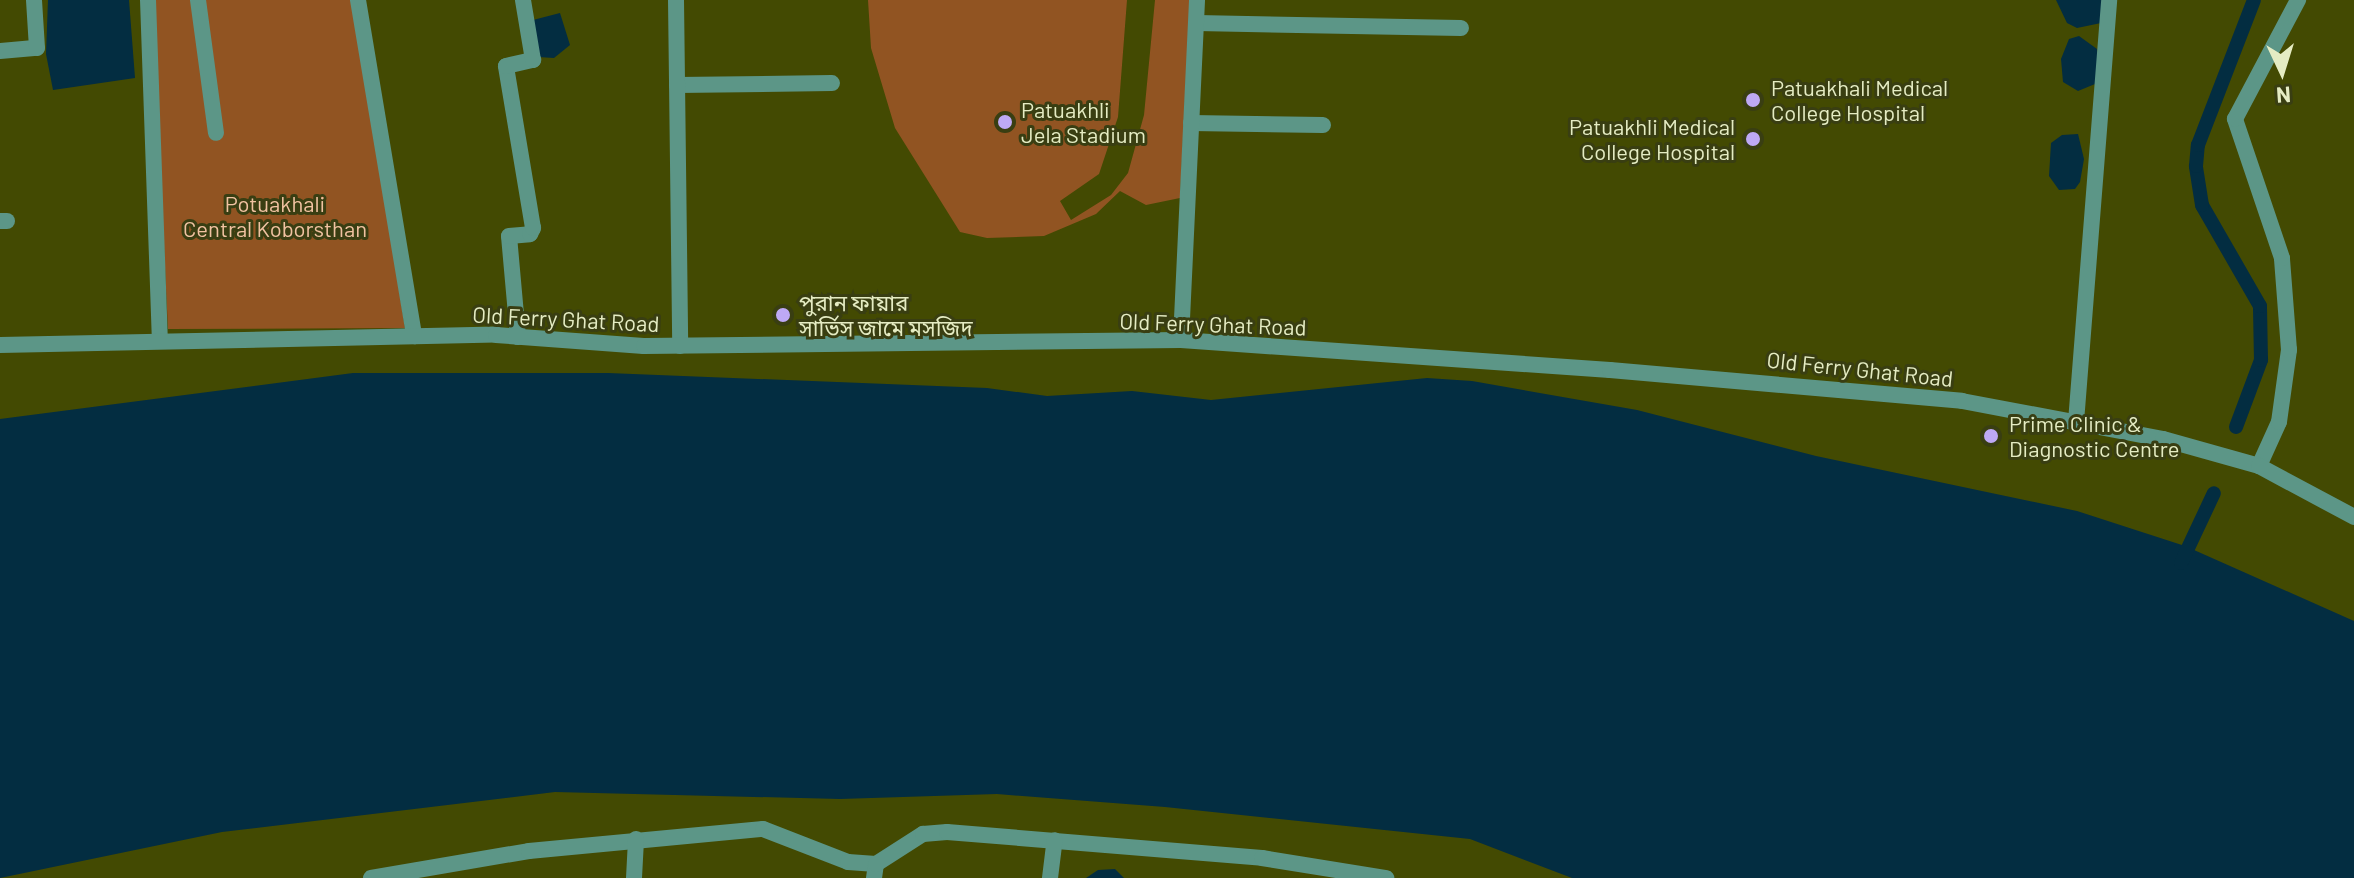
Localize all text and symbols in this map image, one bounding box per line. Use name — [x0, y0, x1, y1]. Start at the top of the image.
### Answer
north arrow — [2242, 32, 2322, 112]
place label: Patuakhali Medical College Hospital — [1771, 74, 1948, 126]
text: N — [2275, 82, 2292, 109]
marker: Patuakhali Medical College Hospital — [1742, 89, 1764, 111]
place label: Patuakhli Jela Stadium — [1021, 96, 1146, 148]
marker: Patuakhli Jela Stadium — [996, 113, 1014, 131]
place label: Patuakhli Medical College Hospital — [1569, 113, 1735, 164]
marker: Patuakhli Medical College Hospital — [1742, 128, 1764, 150]
park label: Potuakhali Central Koborsthan — [183, 190, 367, 242]
place label: পুরান ফায়ার সার্ভিস জামে মসজিদ — [799, 289, 973, 340]
street label: Old Ferry Ghat Road — [472, 301, 660, 337]
marker: পুরান ফায়ার সার্ভিস জামে মসজিদ — [774, 306, 792, 324]
street label: Old Ferry Ghat Road — [1119, 308, 1307, 340]
street label: Old Ferry Ghat Road — [1766, 346, 1954, 392]
place label: Prime Clinic & Diagnostic Centre — [2009, 410, 2179, 462]
marker: Prime Clinic & Diagnostic Centre — [1980, 425, 2002, 447]

